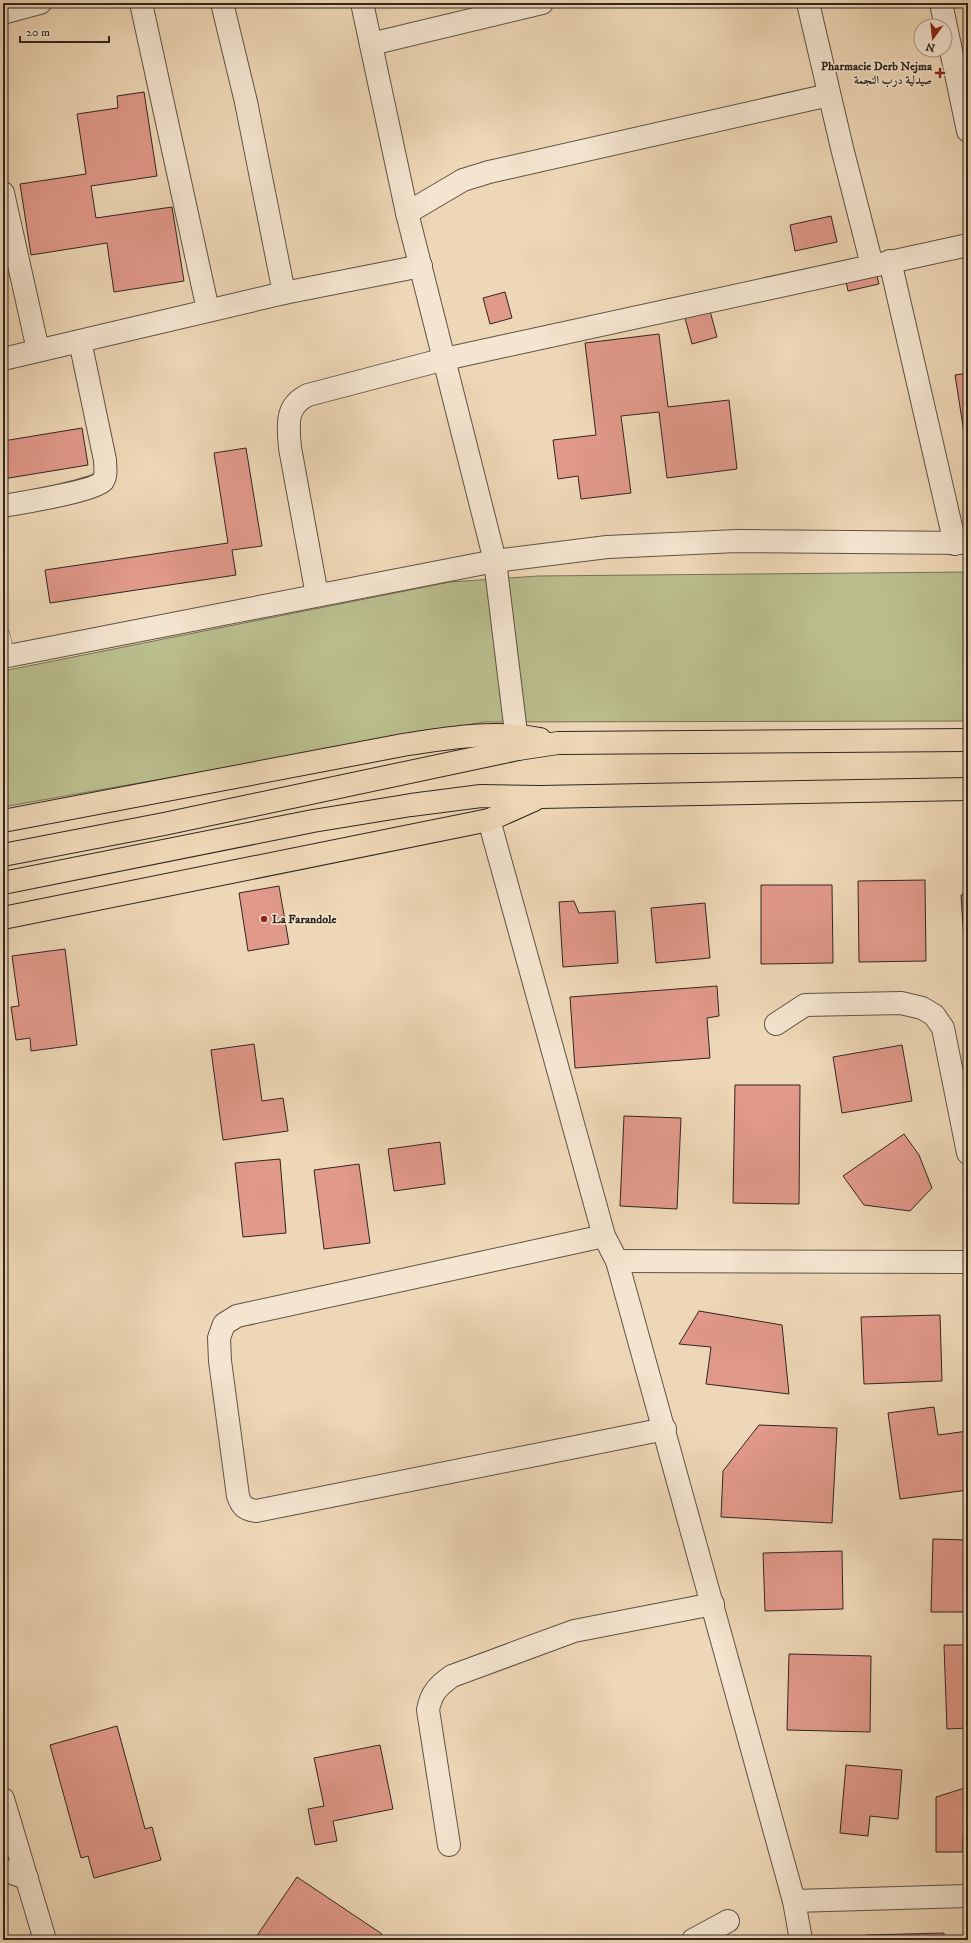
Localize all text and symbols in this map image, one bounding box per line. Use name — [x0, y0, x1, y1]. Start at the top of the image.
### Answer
scale bar — [20, 18, 109, 44]
north arrow — [913, 18, 953, 58]
text: 20 m — [26, 25, 50, 40]
text: N — [924, 39, 937, 55]
place label: Pharmacie Derb Nejma صيدلية درب النجمة — [821, 59, 933, 88]
marker: Pharmacie Derb Nejma صيدلية درب النجمة — [935, 68, 945, 78]
place label: La Farandole — [272, 912, 337, 927]
marker: La Farandole — [259, 914, 269, 924]

